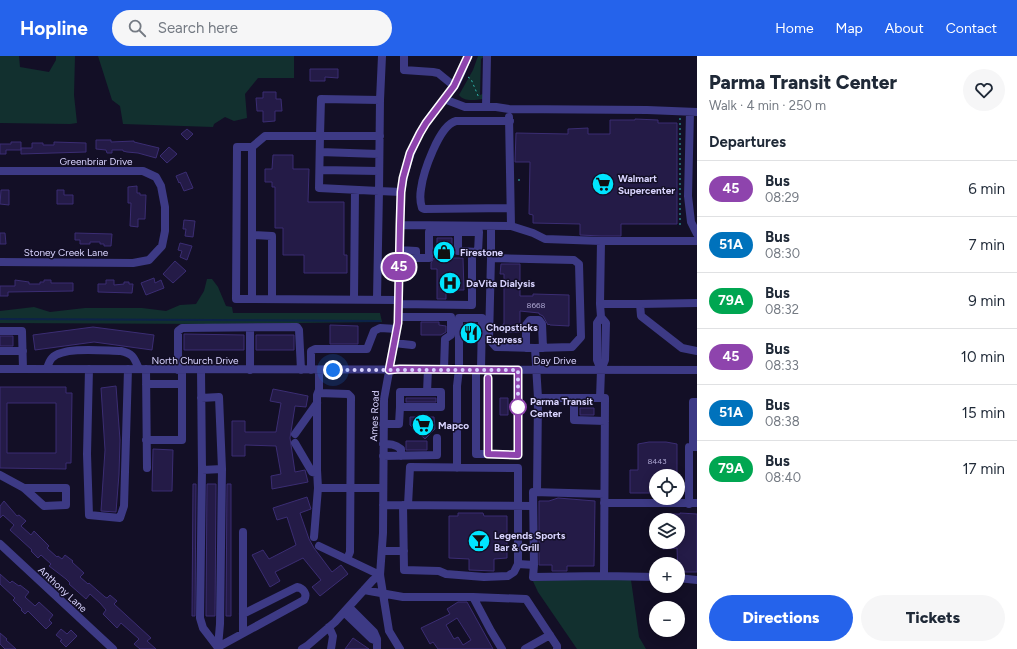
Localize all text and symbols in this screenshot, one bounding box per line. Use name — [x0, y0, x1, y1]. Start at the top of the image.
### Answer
search box — [112, 10, 392, 46]
text: Hopline — [20, 17, 88, 40]
icon: search — [126, 17, 148, 39]
text: Search here — [158, 19, 238, 37]
text: Home — [775, 20, 814, 37]
text: Map — [836, 20, 863, 37]
text: About — [885, 20, 924, 37]
text: Contact — [946, 20, 997, 37]
button: heart — [963, 69, 1005, 111]
text: Parma Transit Center — [709, 71, 897, 94]
text: Walk · 4 min · 250 m — [709, 98, 826, 113]
text: Departures — [709, 133, 786, 151]
street label: Greenbriar Drive — [59, 155, 133, 168]
supermarket icon: Walmart Supercenter — [590, 171, 616, 197]
place label: Walmart Supercenter — [618, 172, 675, 197]
text: Bus — [765, 172, 790, 190]
text: 45 — [723, 180, 740, 197]
text: 6 min — [968, 180, 1005, 198]
text: 08:29 — [765, 190, 799, 205]
text: Bus — [765, 228, 790, 246]
text: 51A — [719, 236, 743, 253]
text: 7 min — [969, 236, 1005, 254]
shop icon: Firestone — [431, 239, 457, 265]
street label: Stoney Creek Lane — [24, 246, 109, 259]
place label: Firestone — [460, 246, 504, 259]
text: 08:30 — [765, 246, 800, 261]
line badge: 45 — [381, 254, 417, 280]
text: 45 — [391, 258, 408, 275]
hospital icon: DaVita Dialysis — [437, 270, 463, 296]
place label: DaVita Dialysis — [466, 277, 535, 290]
text: Bus — [765, 284, 790, 302]
text: 79A — [718, 292, 744, 309]
text: 9 min — [968, 292, 1005, 310]
house number: 8668 — [527, 300, 546, 310]
text: 08:32 — [765, 302, 799, 317]
restaurant icon: Chopsticks Express — [458, 320, 484, 346]
place label: Chopsticks Express — [486, 321, 538, 346]
text: Bus — [765, 340, 790, 358]
text: 45 — [723, 348, 740, 365]
text: 10 min — [961, 348, 1005, 366]
street label: North Church Drive — [151, 354, 239, 367]
street label: Day Drive — [534, 354, 577, 367]
text: 08:33 — [765, 358, 799, 373]
your location — [323, 360, 343, 380]
street label: Ames Road — [367, 390, 382, 442]
place label: Parma Transit Center — [530, 395, 593, 420]
text: Bus — [765, 396, 790, 414]
marker: Parma Transit Center — [509, 398, 527, 416]
text: 51A — [719, 404, 743, 421]
text: 15 min — [962, 404, 1005, 422]
supermarket icon: Mapco — [410, 412, 436, 438]
text: 08:38 — [765, 414, 800, 429]
place label: Mapco — [438, 419, 469, 432]
text: Bus — [765, 452, 790, 470]
house number: 8443 — [647, 456, 667, 466]
text: 79A — [718, 460, 744, 477]
text: 17 min — [962, 460, 1005, 478]
map controls — [649, 469, 685, 637]
button: locate — [649, 469, 685, 505]
text: 08:40 — [765, 470, 801, 485]
button: layers — [649, 513, 685, 549]
bar icon: Legends Sports Bar & Grill — [466, 528, 492, 554]
place label: Legends Sports Bar & Grill — [494, 529, 566, 554]
button: + — [649, 557, 685, 593]
street label: Anthony Lane — [36, 563, 90, 616]
button: Directions — [709, 595, 853, 641]
button: Tickets — [861, 595, 1005, 641]
button: − — [649, 601, 685, 637]

